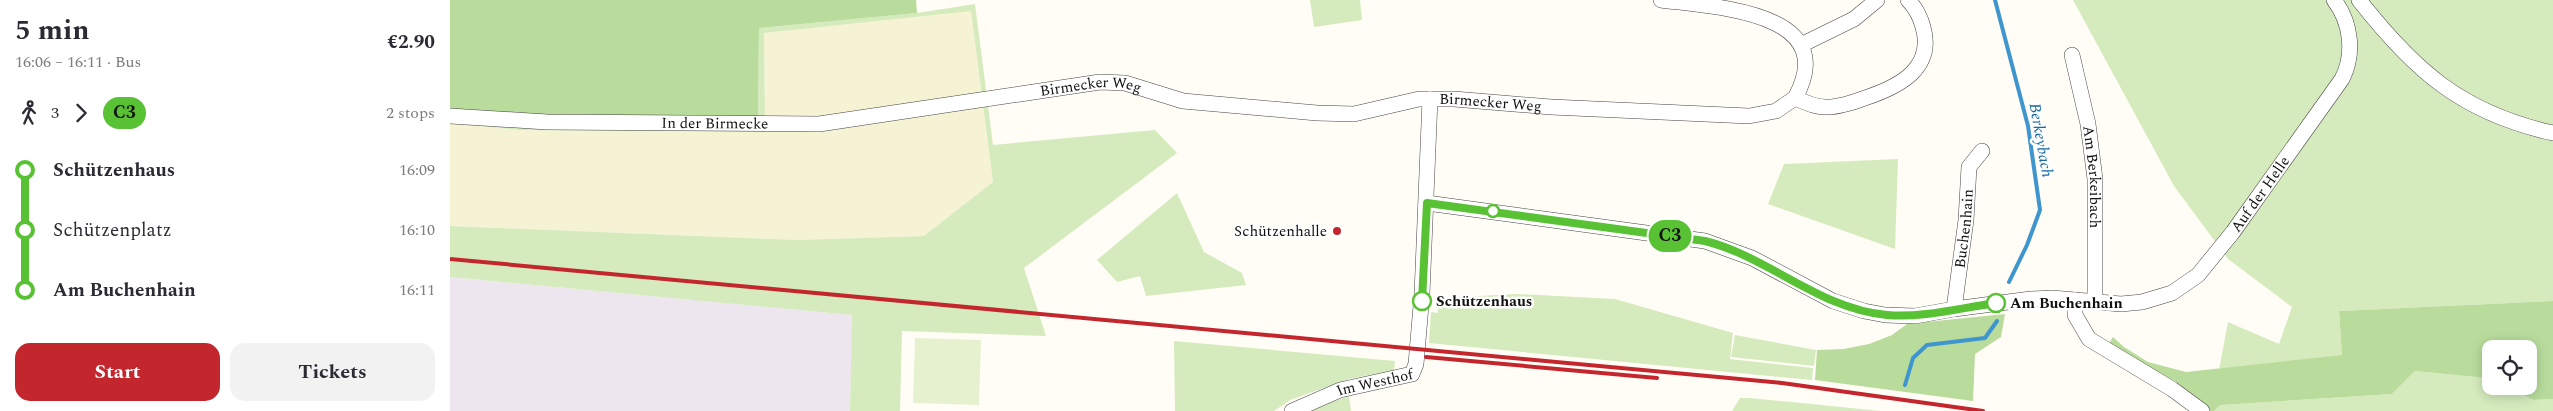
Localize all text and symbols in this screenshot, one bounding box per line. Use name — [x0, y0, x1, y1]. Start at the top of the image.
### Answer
text: 5 min — [15, 9, 90, 52]
text: €2.90 — [387, 28, 435, 57]
text: 16:06 – 16:11 · Bus — [15, 50, 141, 74]
street label: Birmecker Weg — [1038, 70, 1145, 102]
street label: Birmecker Weg — [1439, 88, 1543, 118]
icon: walk — [15, 99, 43, 127]
icon: forward — [67, 99, 95, 127]
text: C3 — [113, 99, 136, 126]
text: 3 — [51, 101, 59, 125]
text: 2 stops — [386, 101, 435, 125]
water label: Berkeybach — [2023, 101, 2059, 179]
street label: In der Birmecke — [661, 111, 768, 135]
street label: Am Berkeibach — [2077, 124, 2107, 228]
street label: Auf der Helle — [2225, 151, 2295, 237]
text: Schützenhaus — [53, 156, 175, 185]
text: 16:09 — [399, 158, 435, 182]
street label: Buchenhain — [1948, 188, 1979, 270]
unlabelled marker — [1486, 204, 1500, 218]
text: Schützenplatz — [53, 216, 172, 245]
text: 16:10 — [399, 218, 435, 242]
place label: Schützenhalle — [1234, 220, 1327, 243]
line badge: C3 — [1648, 220, 1692, 252]
text: C3 — [1659, 222, 1681, 249]
marker: Schützenhalle — [1331, 225, 1343, 237]
text: Am Buchenhain — [53, 276, 196, 305]
text: 16:11 — [399, 278, 435, 302]
place label: Schützenhaus — [1436, 290, 1532, 313]
marker: Schützenhaus — [1412, 291, 1432, 311]
place label: Am Buchenhain — [2010, 292, 2123, 315]
marker: Am Buchenhain — [1986, 293, 2006, 313]
map controls — [2482, 340, 2537, 395]
button: locate — [2482, 340, 2537, 395]
button: Start — [15, 343, 220, 401]
button: Tickets — [230, 343, 435, 401]
street label: Im Westhof — [1332, 362, 1417, 402]

